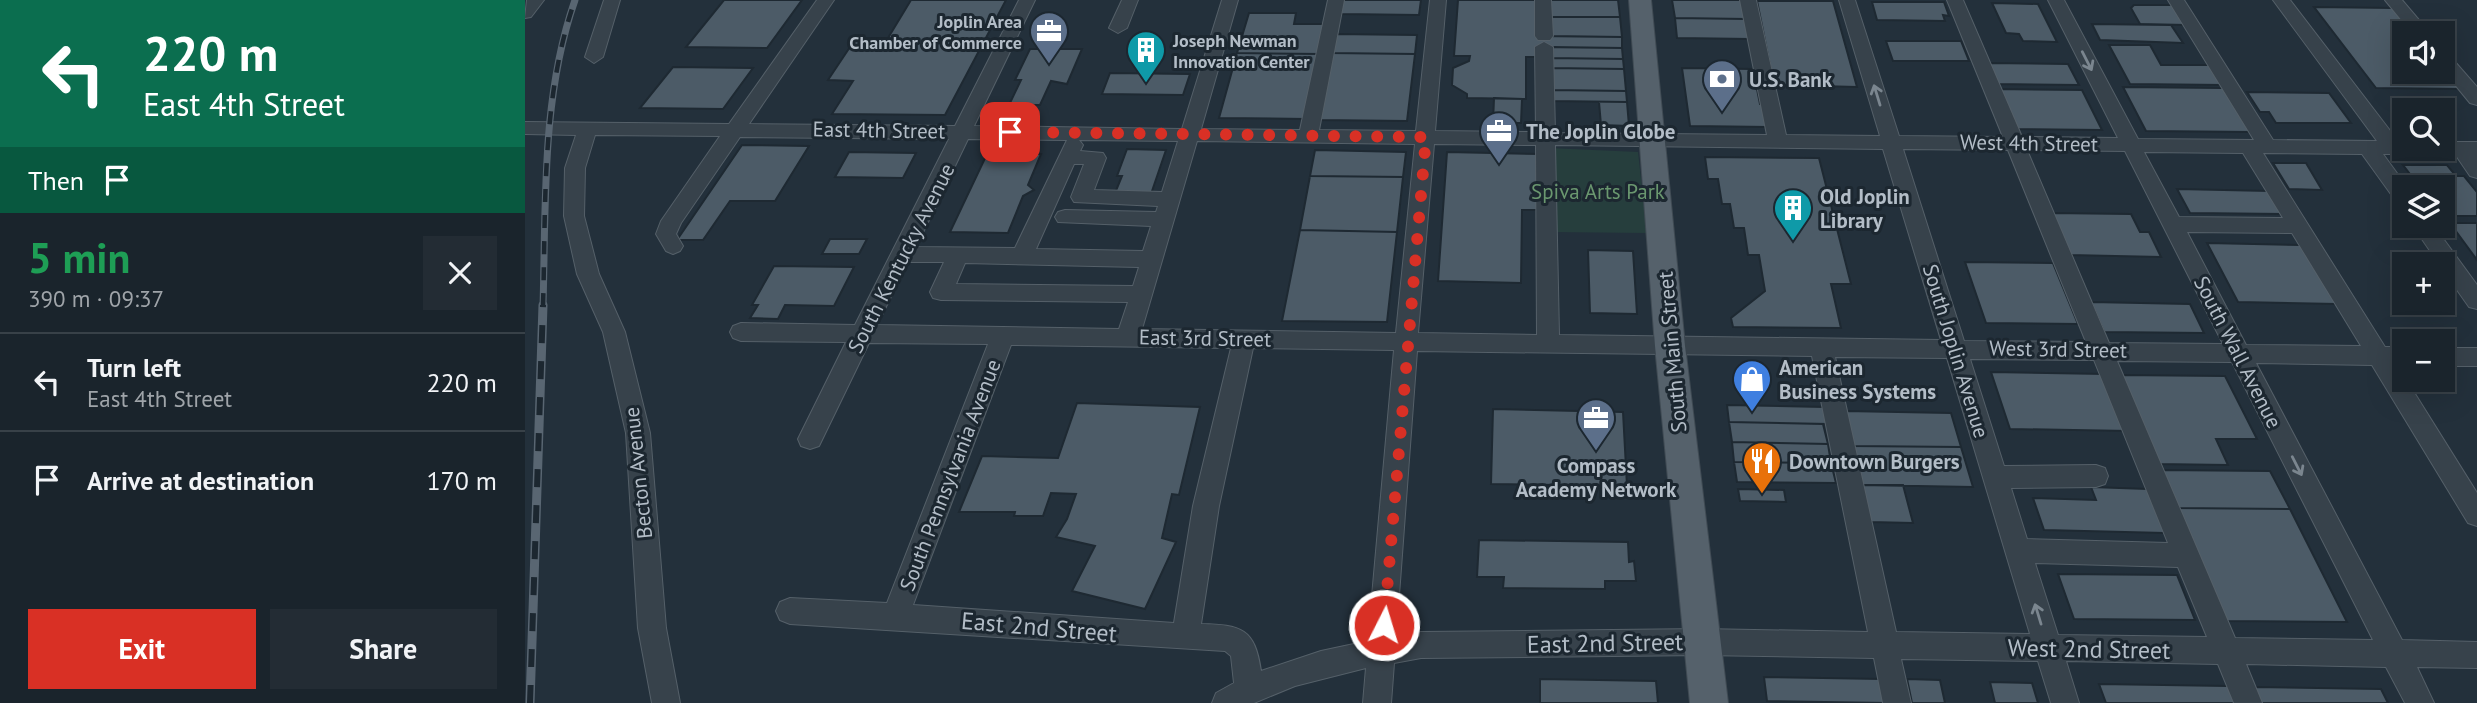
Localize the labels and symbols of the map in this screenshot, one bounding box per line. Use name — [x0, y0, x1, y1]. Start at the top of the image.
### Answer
place label: Joplin Area Chamber of Commerce — [849, 10, 1022, 54]
office icon: Joplin Area Chamber of Commerce — [1028, 10, 1070, 65]
building icon: Joseph Newman Innovation Center — [1125, 29, 1167, 84]
place label: Joseph Newman Innovation Center — [1172, 29, 1310, 73]
one-way arrow — [2081, 50, 2095, 70]
bank icon: U.S. Bank — [1701, 58, 1743, 113]
place label: U.S. Bank — [1749, 66, 1833, 93]
one-way arrow — [1870, 85, 1882, 107]
pin — [980, 102, 1040, 162]
office icon: The Joplin Globe — [1478, 110, 1520, 165]
street label: East 4th Street — [813, 115, 945, 145]
place label: The Joplin Globe — [1526, 118, 1675, 145]
street label: West 4th Street — [1960, 128, 2098, 158]
street label: South Kentucky Avenue — [841, 159, 961, 357]
park label: Spiva Arts Park — [1531, 178, 1665, 205]
place label: Old Joplin Library — [1820, 183, 1910, 234]
building icon: Old Joplin Library — [1772, 187, 1814, 242]
street label: South Joplin Avenue — [1917, 261, 1995, 441]
street label: South Main Street — [1652, 270, 1692, 434]
street label: South Wall Avenue — [2188, 271, 2288, 433]
street label: East 3rd Street — [1139, 323, 1271, 353]
street label: West 3rd Street — [1989, 334, 2127, 364]
place label: American Business Systems — [1779, 354, 1936, 405]
street label: South Pennsylvania Avenue — [893, 355, 1007, 595]
shop icon: American Business Systems — [1731, 358, 1773, 413]
office icon: Compass Academy Network — [1575, 397, 1617, 452]
street label: Becton Avenue — [618, 406, 658, 540]
restaurant icon: Downtown Burgers — [1741, 440, 1783, 495]
place label: Downtown Burgers — [1789, 448, 1960, 475]
place label: Compass Academy Network — [1516, 452, 1677, 503]
one-way arrow — [2291, 455, 2304, 476]
position arrow — [1347, 588, 1421, 662]
one-way arrow — [2030, 604, 2043, 626]
street label: East 2nd Street — [960, 605, 1118, 649]
street label: East 2nd Street — [1527, 626, 1683, 660]
street label: West 2nd Street — [2007, 632, 2171, 666]

